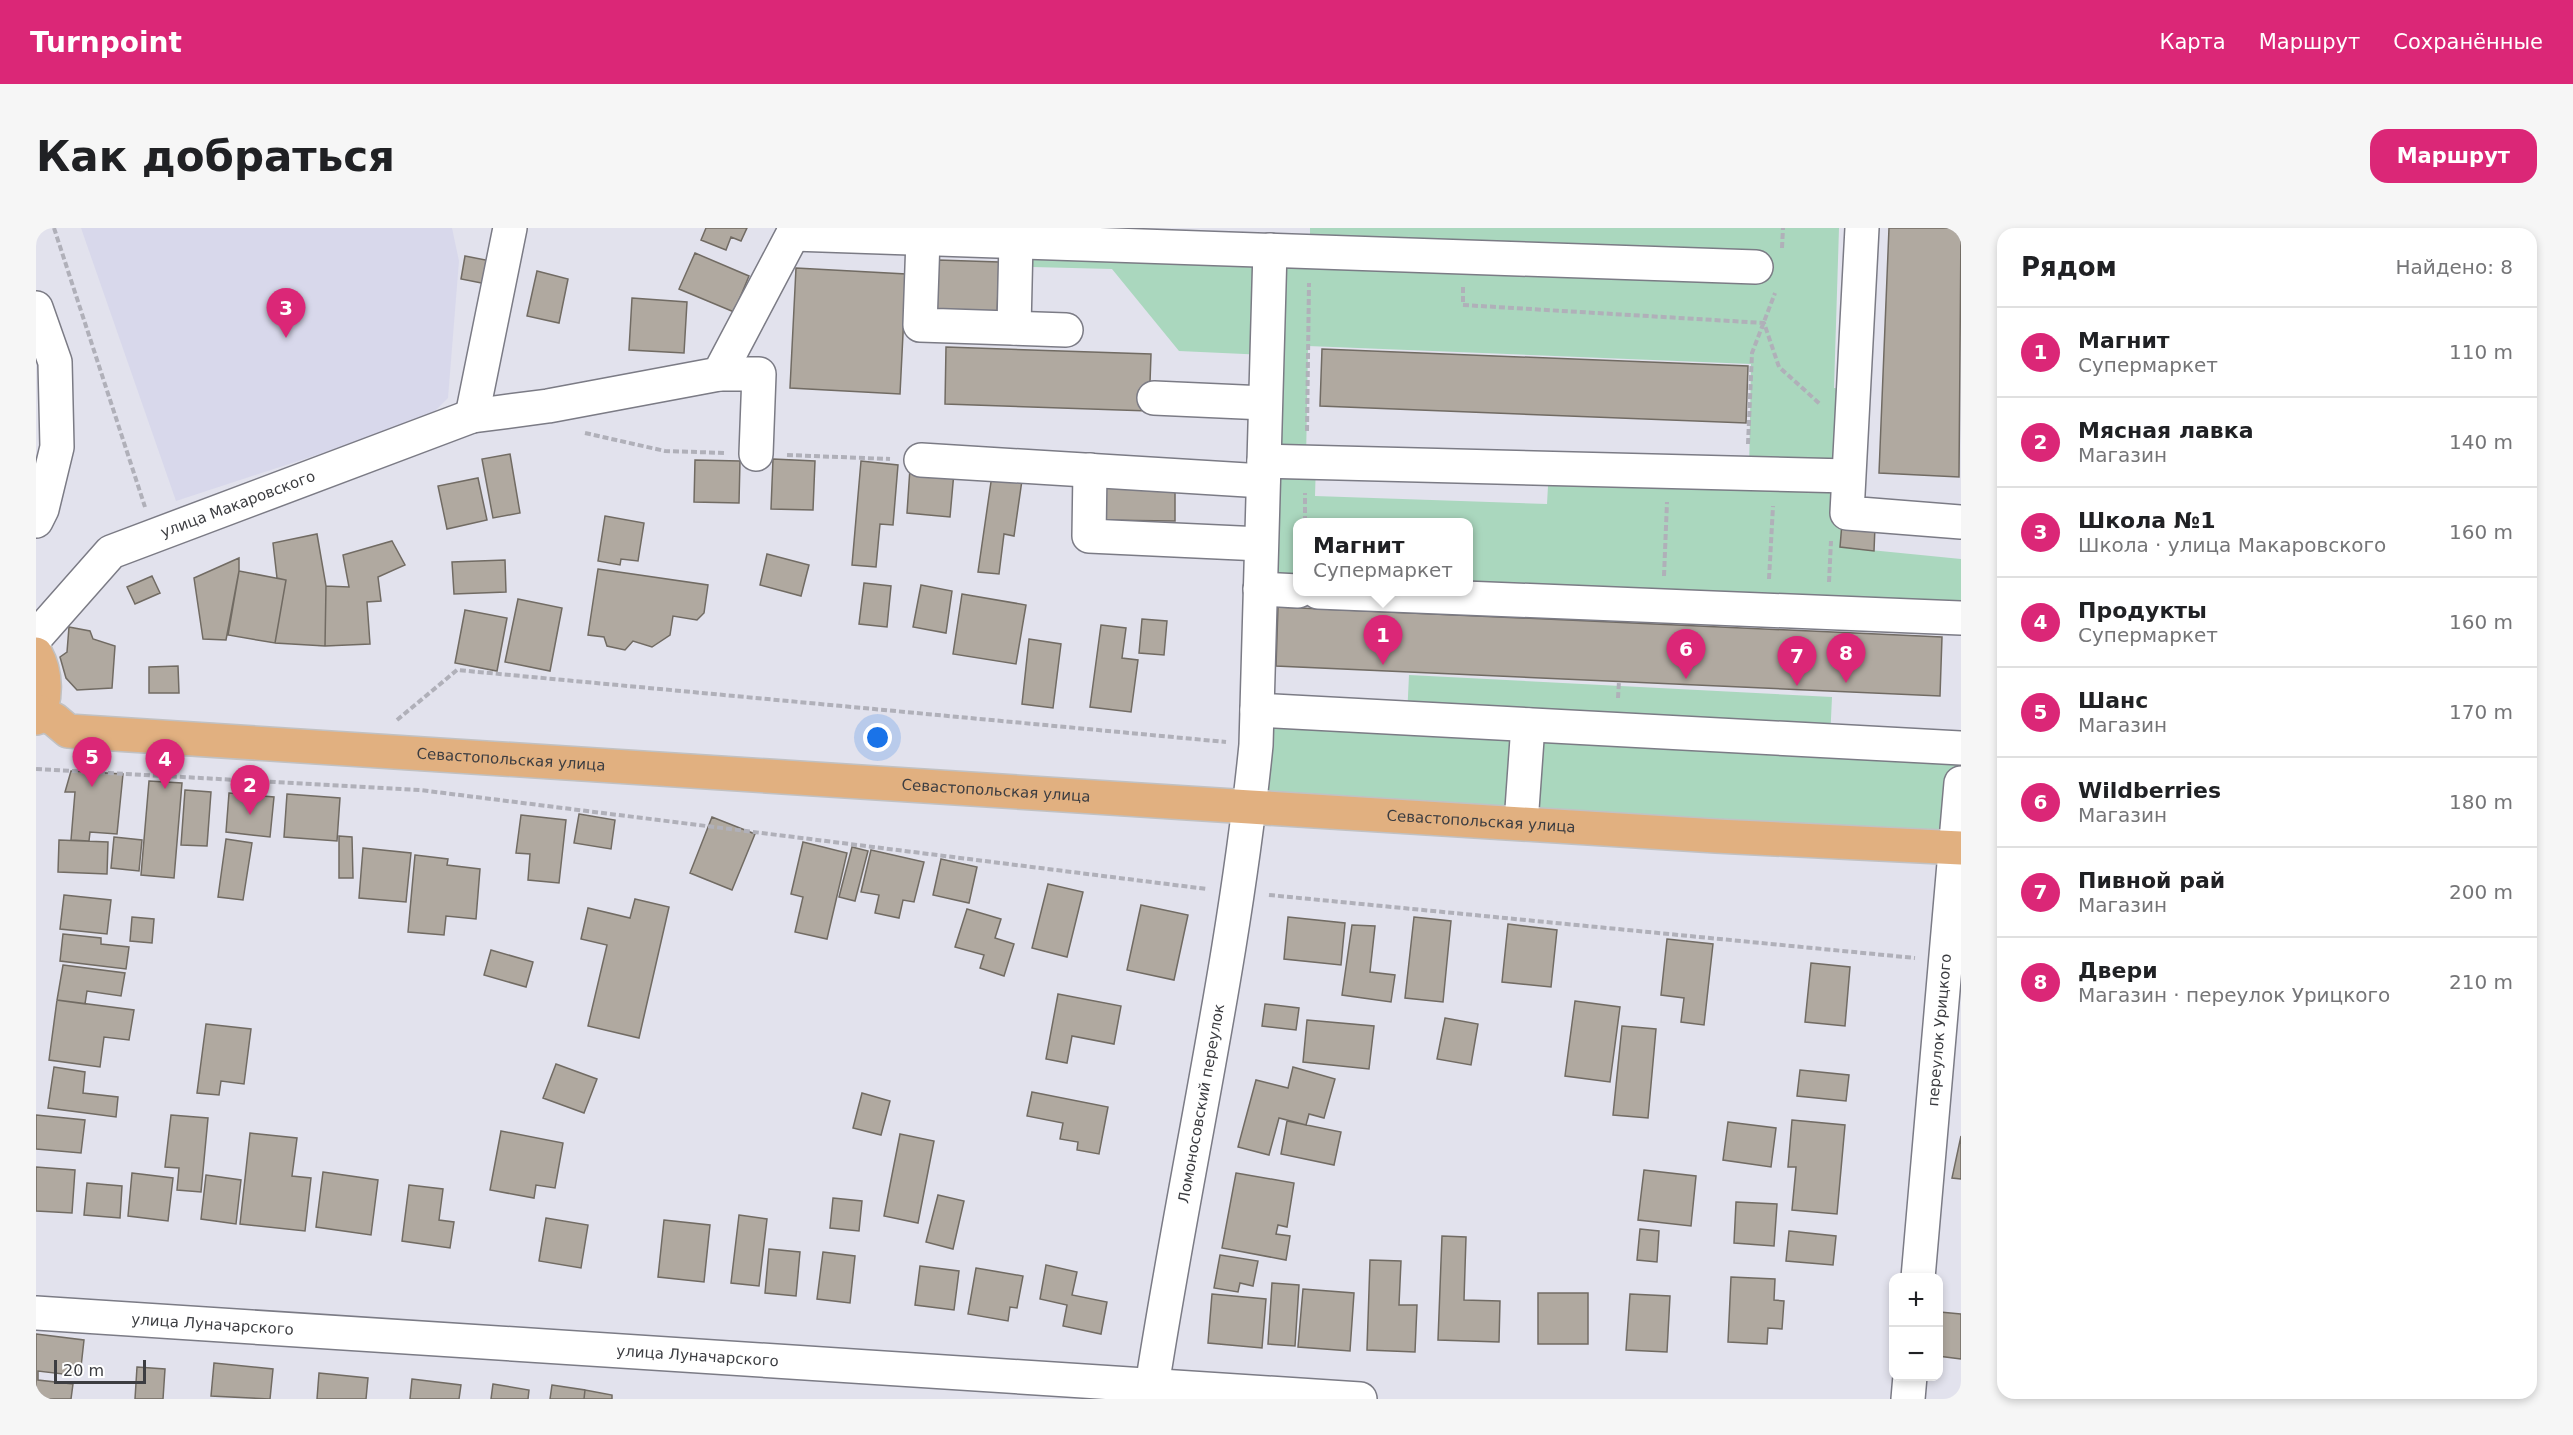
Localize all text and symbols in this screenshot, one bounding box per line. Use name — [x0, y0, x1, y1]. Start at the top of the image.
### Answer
text: Turnpoint — [30, 26, 182, 59]
text: Карта — [2160, 30, 2226, 54]
text: Маршрут — [2259, 30, 2360, 54]
text: Сохранённые — [2393, 30, 2543, 54]
button: Маршрут — [2370, 129, 2537, 183]
text: Как добраться — [36, 132, 395, 181]
text: Рядом — [2021, 252, 2117, 282]
text: Найдено: 8 — [2395, 255, 2513, 279]
pin: 3 — [266, 288, 306, 338]
text: Магнит — [2078, 328, 2170, 353]
text: 1 — [2034, 340, 2047, 364]
text: 110 m — [2449, 340, 2513, 364]
text: Супермаркет — [2078, 353, 2218, 377]
text: Мясная лавка — [2078, 418, 2254, 443]
text: 2 — [2034, 430, 2047, 454]
text: 140 m — [2449, 430, 2513, 454]
text: Магазин — [2078, 443, 2167, 467]
street label: улица Макаровского — [158, 467, 318, 542]
text: Школа №1 — [2078, 508, 2216, 533]
popup — [1293, 518, 1473, 596]
text: 3 — [2034, 520, 2047, 544]
text: 160 m — [2449, 520, 2513, 544]
text: Магнит — [1313, 533, 1405, 558]
text: Школа · улица Макаровского — [2078, 533, 2386, 557]
text: Супермаркет — [1313, 558, 1453, 582]
text: Продукты — [2078, 598, 2207, 623]
text: 4 — [2034, 610, 2047, 634]
text: 160 m — [2449, 610, 2513, 634]
pin: 1 — [1364, 616, 1402, 665]
text: Супермаркет — [2078, 623, 2218, 647]
pin: 6 — [1666, 630, 1706, 679]
pin: 8 — [1826, 634, 1866, 683]
pin: 7 — [1778, 636, 1816, 686]
text: Шанс — [2078, 688, 2148, 713]
text: 5 — [2034, 700, 2047, 724]
text: 170 m — [2449, 700, 2513, 724]
text: Магазин — [2078, 713, 2167, 737]
your location — [863, 723, 892, 752]
pin: 5 — [72, 738, 112, 787]
pin: 4 — [146, 740, 184, 789]
street label: Севастопольская улица — [416, 744, 606, 775]
pin: 2 — [230, 766, 270, 815]
street label: Севастопольская улица — [901, 776, 1091, 806]
text: Wildberries — [2078, 778, 2221, 803]
text: 6 — [2034, 790, 2047, 814]
text: 180 m — [2449, 790, 2513, 814]
text: Магазин — [2078, 803, 2167, 827]
street label: Севастопольская улица — [1386, 807, 1576, 836]
text: Пивной рай — [2078, 868, 2225, 893]
text: 7 — [2034, 880, 2047, 904]
text: 200 m — [2449, 880, 2513, 904]
text: Магазин — [2078, 893, 2167, 917]
street label: переулок Урицкого — [1924, 953, 1955, 1107]
text: Двери — [2078, 958, 2158, 983]
text: 8 — [2034, 970, 2047, 994]
text: 210 m — [2449, 970, 2513, 994]
text: Магазин · переулок Урицкого — [2078, 983, 2390, 1007]
street label: Ломоносовский переулок — [1174, 1002, 1228, 1205]
map controls — [1889, 1273, 1943, 1381]
button: + — [1889, 1273, 1943, 1327]
street label: улица Луначарского — [131, 1310, 294, 1339]
button: − — [1889, 1327, 1943, 1381]
street label: улица Луначарского — [616, 1342, 779, 1370]
scale bar — [54, 1357, 146, 1384]
text: 20 m — [63, 1361, 104, 1380]

